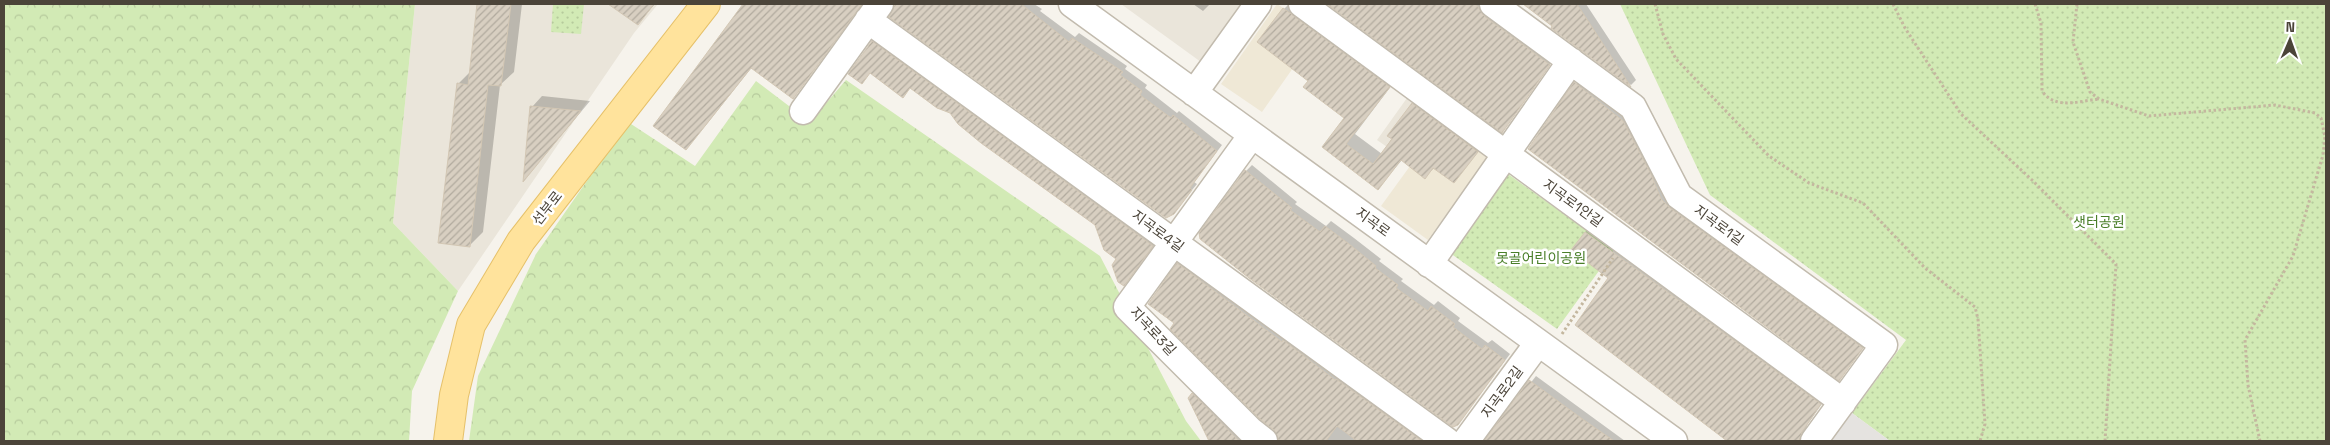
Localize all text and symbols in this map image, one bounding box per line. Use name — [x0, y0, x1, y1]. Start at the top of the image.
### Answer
north arrow — [2265, 15, 2315, 65]
text: N — [2285, 18, 2295, 36]
street label: 지곡로1안길 — [1539, 175, 1607, 231]
street label: 선부로 — [528, 187, 566, 229]
street label: 지곡로1길 — [1691, 201, 1747, 249]
street label: 지곡로 — [1352, 203, 1394, 241]
street label: 지곡로4길 — [1128, 206, 1188, 256]
park label: 샛터공원 — [2073, 213, 2125, 231]
park label: 못골어린이공원 — [1496, 249, 1586, 267]
street label: 지곡로3길 — [1126, 303, 1180, 359]
street label: 지곡로2길 — [1477, 362, 1527, 422]

